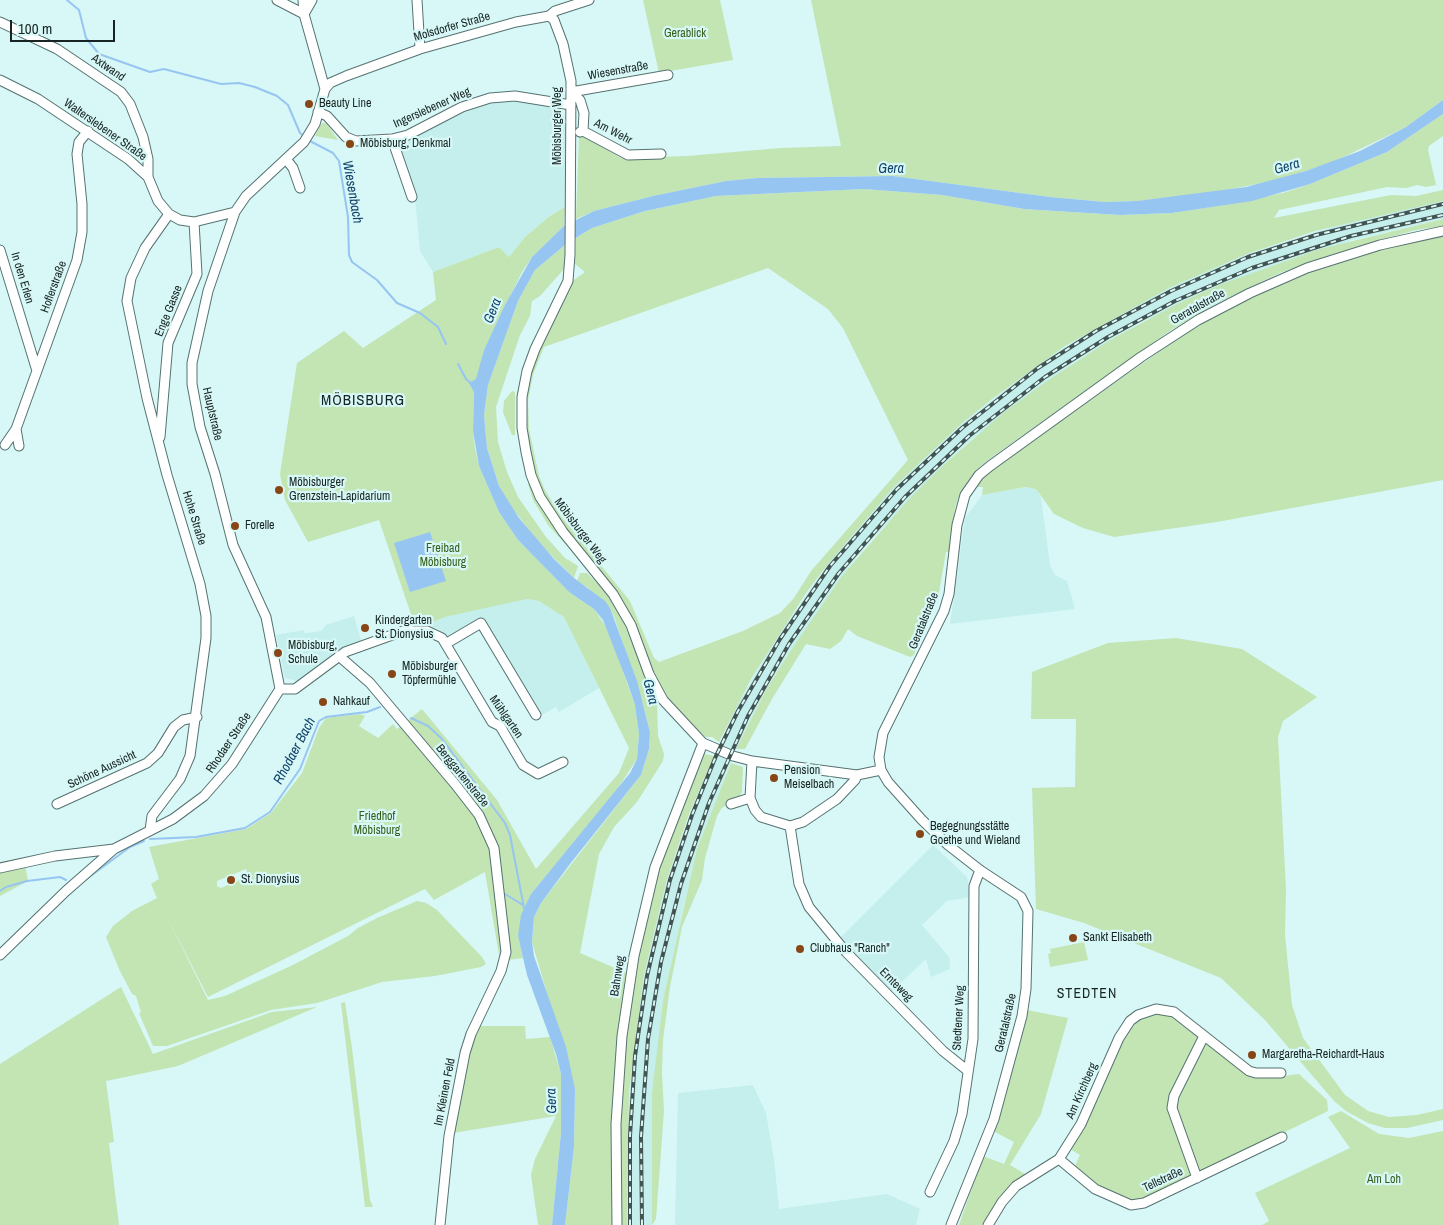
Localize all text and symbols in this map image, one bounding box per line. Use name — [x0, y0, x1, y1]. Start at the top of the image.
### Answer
street label: Molsdorfer Straße — [412, 9, 492, 45]
scale bar — [12, 10, 118, 42]
text: 100 m — [18, 18, 52, 39]
park label: Gerablick — [664, 27, 706, 41]
street label: Axtwand — [88, 51, 128, 85]
street label: Wiesenstraße — [587, 59, 649, 83]
street label: Ingerslebener Weg — [391, 85, 473, 131]
street label: Möbisburger Weg — [551, 87, 565, 165]
street label: Walterslebener Straße — [61, 96, 149, 164]
place label: Beauty Line — [319, 97, 372, 111]
marker: Beauty Line — [303, 98, 315, 110]
street label: Am Wehr — [592, 116, 634, 148]
place label: Möbisburg, Denkmal — [360, 137, 451, 151]
marker: Möbisburg, Denkmal — [344, 138, 356, 150]
water label: Gera — [1272, 155, 1302, 179]
water label: Wiesenbach — [338, 159, 366, 225]
water label: Gera — [878, 161, 904, 177]
street label: In den Erlen — [7, 251, 37, 305]
street label: Hoflerstraße — [38, 259, 70, 315]
street label: Enge Gasse — [152, 283, 186, 339]
street label: Geratalstraße — [1168, 286, 1228, 328]
water label: Gera — [480, 296, 506, 326]
street label: Hauptstraße — [199, 386, 225, 442]
district label: MÖBISBURG — [320, 392, 406, 410]
place label: Möbisburger Grenzstein-Lapidarium — [289, 476, 390, 504]
marker: Möbisburger Grenzstein-Lapidarium — [273, 484, 285, 496]
street label: Hohe Straße — [179, 489, 209, 547]
street label: Möbisburger Weg — [551, 496, 609, 566]
place label: Forelle — [245, 519, 275, 533]
marker: Forelle — [229, 520, 241, 532]
park label: Freibad Möbisburg — [420, 542, 466, 570]
street label: Geratalstraße — [906, 590, 942, 652]
place label: Kindergarten St. Dionysius — [375, 614, 434, 642]
marker: Kindergarten St. Dionysius — [359, 622, 371, 634]
place label: Möbisburg, Schule — [288, 639, 337, 667]
marker: Möbisburg, Schule — [272, 647, 284, 659]
place label: Möbisburger Töpfermühle — [402, 660, 457, 688]
marker: Möbisburger Töpfermühle — [386, 668, 398, 680]
water label: Gera — [639, 678, 661, 706]
street label: Mühlgarten — [486, 693, 526, 741]
place label: Nahkauf — [333, 695, 370, 709]
marker: Nahkauf — [317, 696, 329, 708]
street label: Rhodaer Straße — [203, 710, 255, 776]
water label: Rhodaer Bach — [270, 715, 320, 787]
street label: Berggartenstraße — [432, 742, 492, 810]
street label: Schöne Aussicht — [65, 748, 139, 792]
place label: Pension Meiselbach — [784, 764, 834, 792]
marker: Pension Meiselbach — [768, 772, 780, 784]
park label: Friedhof Möbisburg — [354, 810, 400, 838]
place label: Begegnungsstätte Goethe und Wieland — [930, 820, 1020, 848]
marker: Begegnungsstätte Goethe und Wieland — [914, 828, 926, 840]
place label: St. Dionysius — [241, 873, 300, 887]
marker: St. Dionysius — [225, 874, 237, 886]
place label: Sankt Elisabeth — [1083, 931, 1152, 945]
marker: Sankt Elisabeth — [1067, 932, 1079, 944]
place label: Clubhaus "Ranch" — [810, 942, 890, 956]
marker: Clubhaus "Ranch" — [794, 943, 806, 955]
street label: Bahnweg — [608, 955, 628, 997]
street label: Ernteweg — [876, 965, 916, 1005]
street label: Stedtener Weg — [950, 985, 968, 1051]
district label: STEDTEN — [1056, 986, 1118, 1002]
street label: Geratalstraße — [992, 992, 1020, 1054]
place label: Margaretha-Reichardt-Haus — [1262, 1048, 1384, 1062]
marker: Margaretha-Reichardt-Haus — [1246, 1049, 1258, 1061]
street label: Im Kleinen Feld — [431, 1057, 459, 1127]
street label: Am Kirchberg — [1063, 1061, 1101, 1121]
water label: Gera — [543, 1088, 561, 1114]
street label: Tellstraße — [1141, 1164, 1185, 1196]
park label: Am Loh — [1367, 1173, 1401, 1187]

